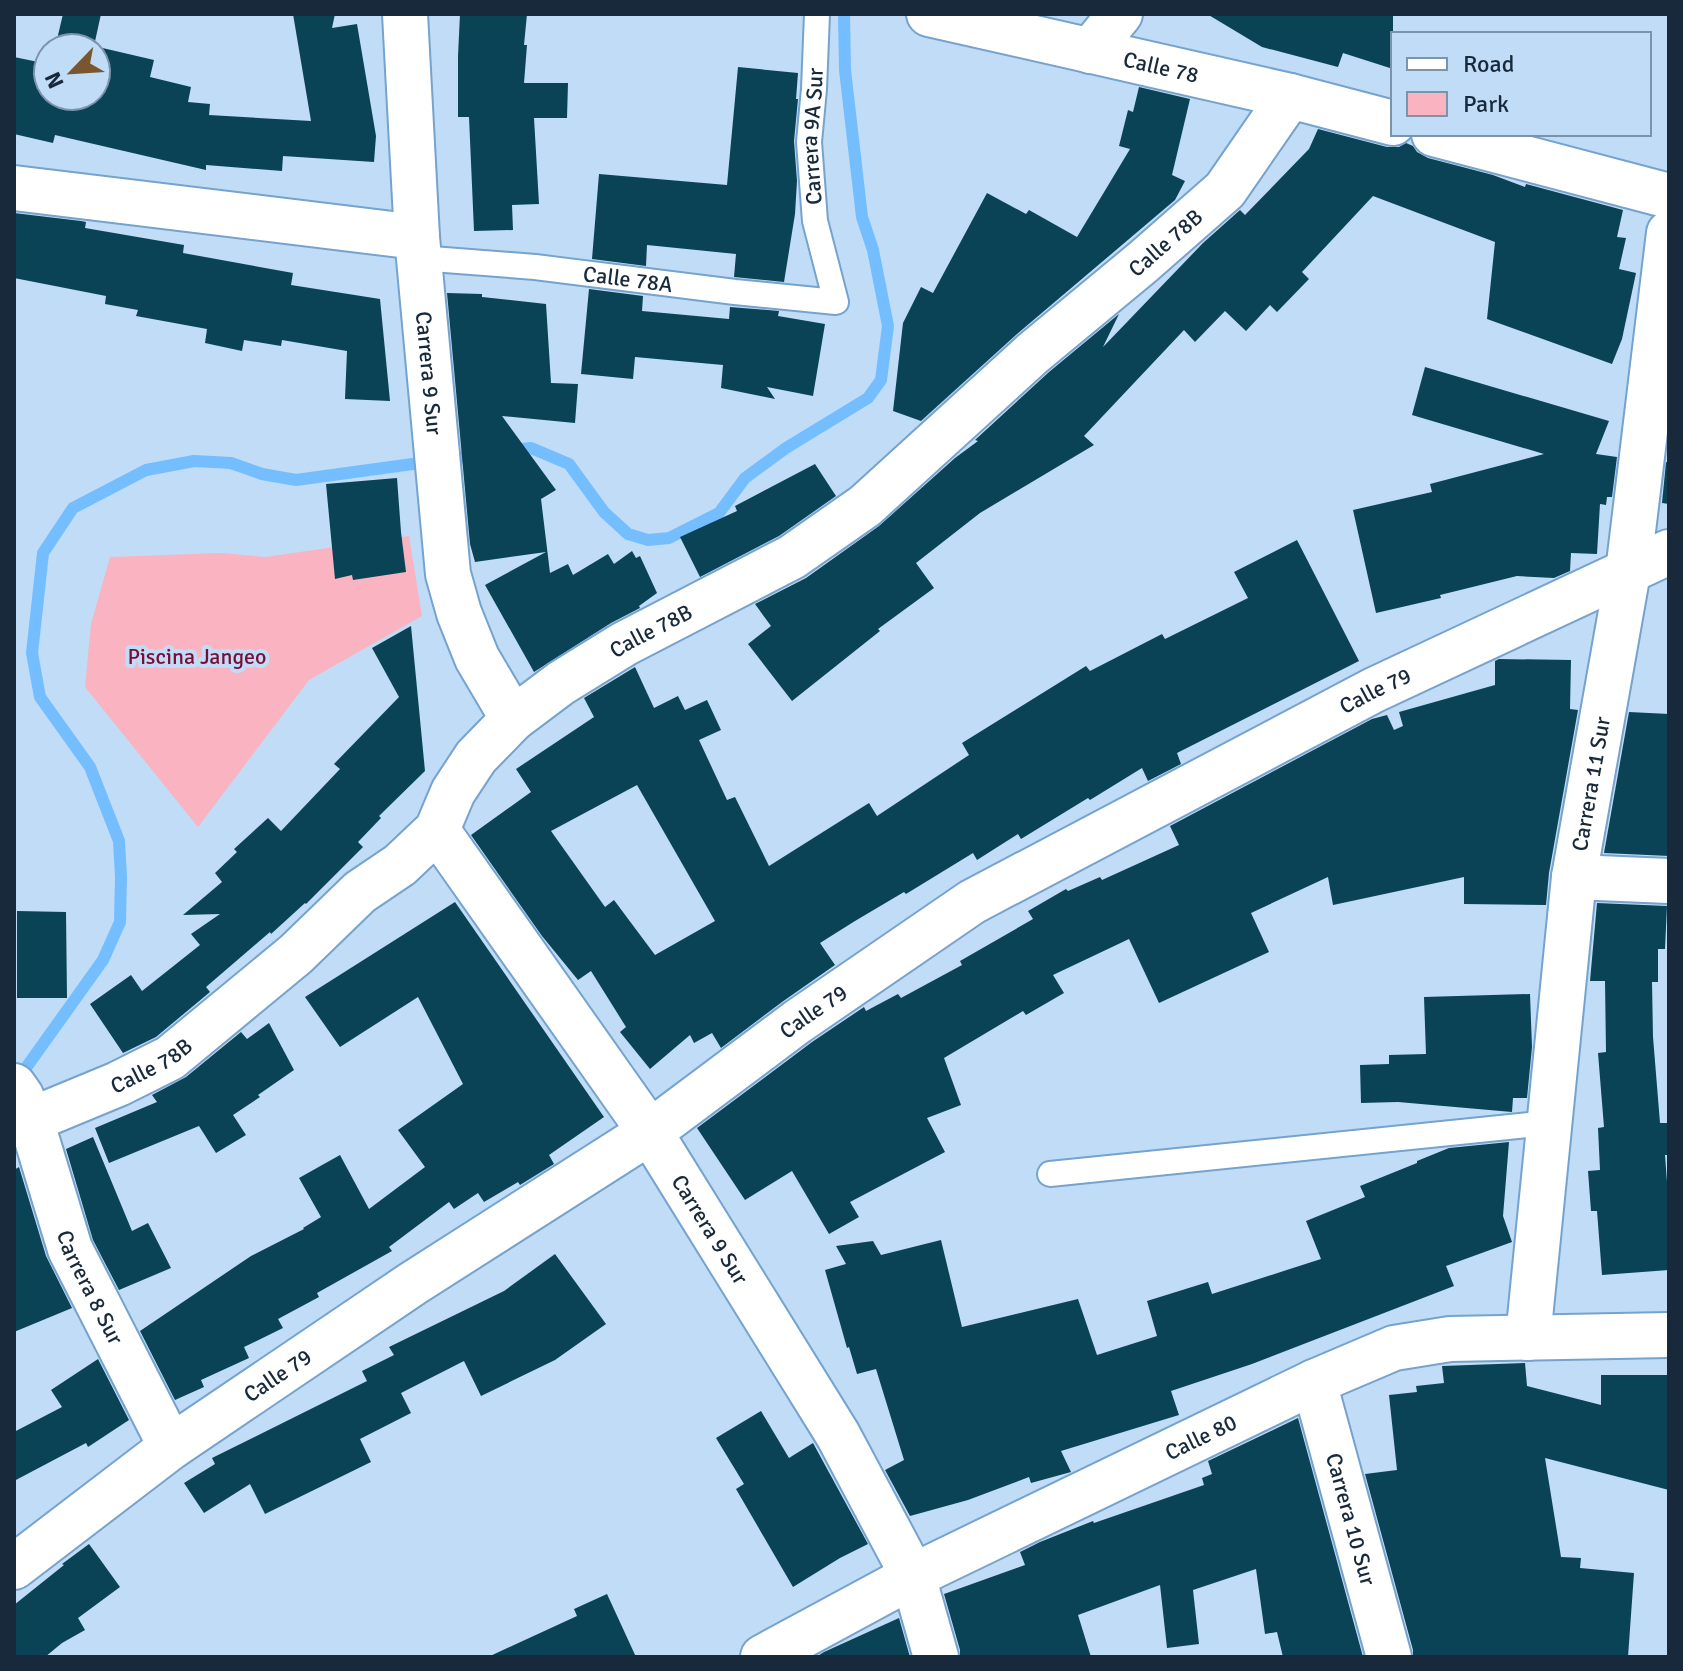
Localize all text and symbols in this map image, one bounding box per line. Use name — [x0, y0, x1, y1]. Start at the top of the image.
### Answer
north arrow — [32, 32, 112, 112]
legend — [1391, 32, 1651, 136]
street label: Calle 78 — [1121, 46, 1201, 89]
text: Road — [1463, 49, 1514, 79]
street label: Carrera 9A Sur — [796, 67, 829, 206]
text: N — [39, 68, 70, 93]
text: Park — [1463, 89, 1509, 119]
street label: Calle 78B — [1123, 203, 1208, 283]
street label: Calle 78A — [582, 260, 675, 298]
street label: Carrera 9 Sur — [410, 310, 448, 436]
street label: Calle 78B — [604, 598, 697, 664]
park label: Piscina Jangeo — [127, 643, 267, 670]
street label: Calle 79 — [1335, 662, 1415, 720]
street label: Carrera 11 Sur — [1566, 714, 1616, 853]
street label: Calle 79 — [774, 979, 852, 1044]
street label: Calle 78B — [107, 1032, 198, 1100]
street label: Carrera 9 Sur — [666, 1170, 754, 1289]
street label: Carrera 8 Sur — [51, 1227, 129, 1349]
street label: Calle 79 — [238, 1343, 317, 1408]
street label: Calle 80 — [1161, 1409, 1241, 1466]
street label: Carrera 10 Sur — [1320, 1450, 1382, 1588]

